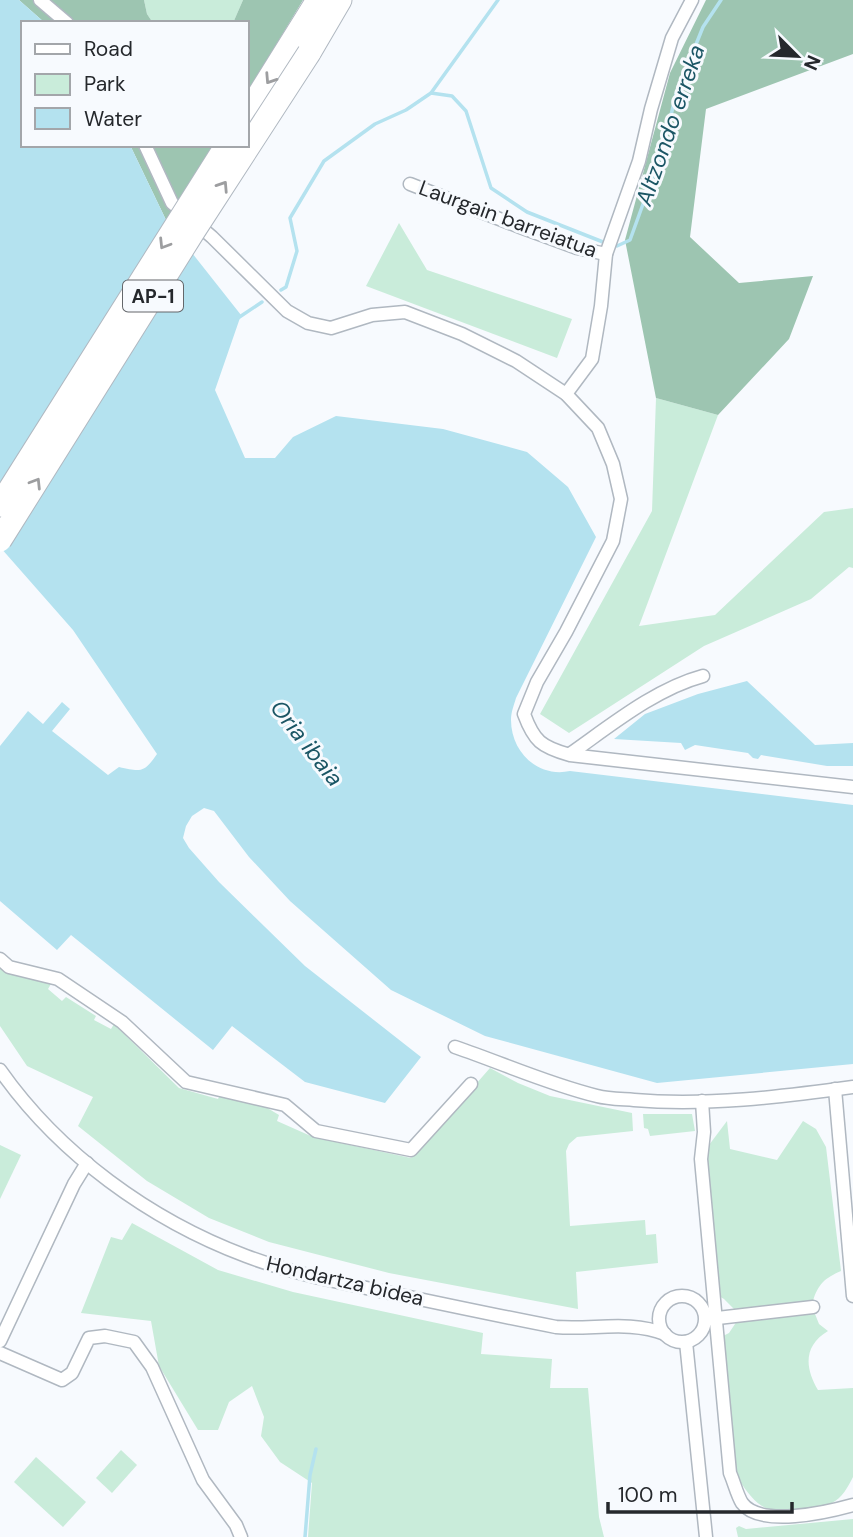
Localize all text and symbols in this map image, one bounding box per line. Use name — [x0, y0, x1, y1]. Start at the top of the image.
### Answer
legend — [21, 21, 248, 147]
north arrow — [762, 21, 832, 91]
text: Road — [84, 35, 133, 63]
water label: Altzondo erreka — [628, 41, 712, 210]
text: N — [798, 51, 826, 74]
text: Park — [84, 70, 126, 98]
one-way arrow — [265, 71, 278, 84]
text: Water — [84, 105, 142, 133]
street label: Laurgain barreiatua — [415, 174, 601, 264]
one-way arrow — [214, 181, 227, 194]
one-way arrow — [159, 236, 172, 249]
road number: AP-1 — [123, 280, 183, 312]
one-way arrow — [28, 477, 41, 490]
water label: Oria ibaia — [264, 694, 350, 792]
street label: Hondartza bidea — [264, 1249, 426, 1313]
scale bar — [608, 1470, 792, 1514]
text: 100 m — [618, 1481, 678, 1509]

